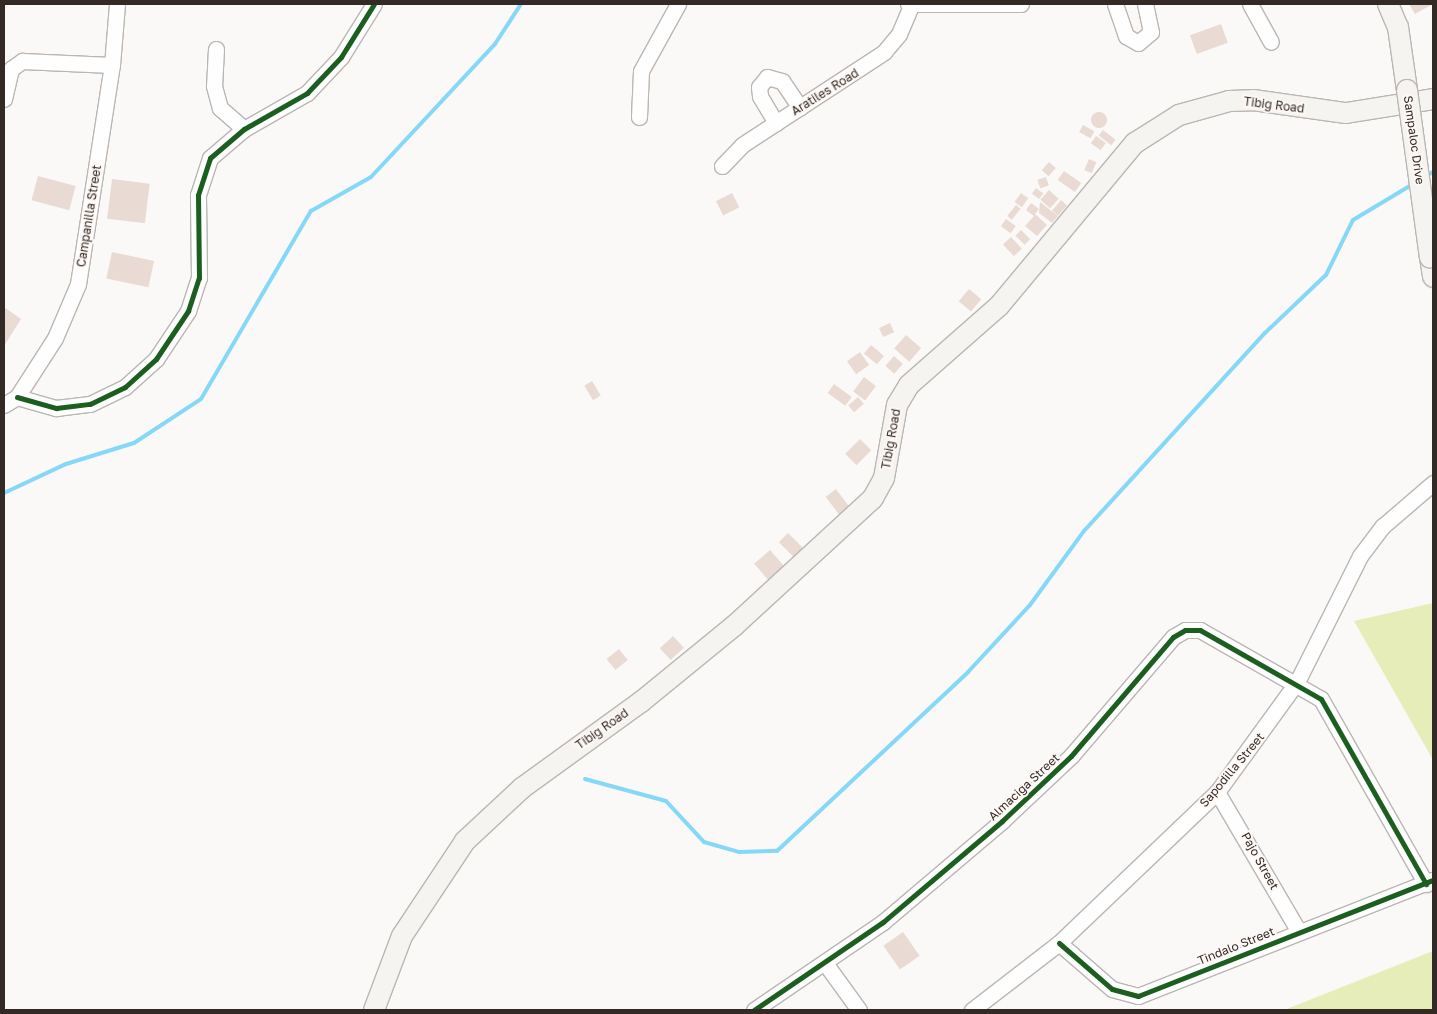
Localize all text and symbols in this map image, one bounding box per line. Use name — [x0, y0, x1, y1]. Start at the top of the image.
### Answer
street label: Aratiles Road — [789, 66, 861, 118]
street label: Tibig Road — [1243, 94, 1305, 116]
street label: Sampaloc Drive — [1401, 95, 1427, 185]
street label: Campanilla Street — [74, 164, 104, 268]
street label: Tibig Road — [879, 408, 903, 470]
street label: Tibig Road — [573, 706, 631, 752]
street label: Sapodilla Street — [1197, 730, 1267, 810]
street label: Almaciga Street — [986, 751, 1062, 823]
street label: Pajo Street — [1238, 830, 1282, 892]
street label: Tindalo Street — [1195, 924, 1277, 968]

